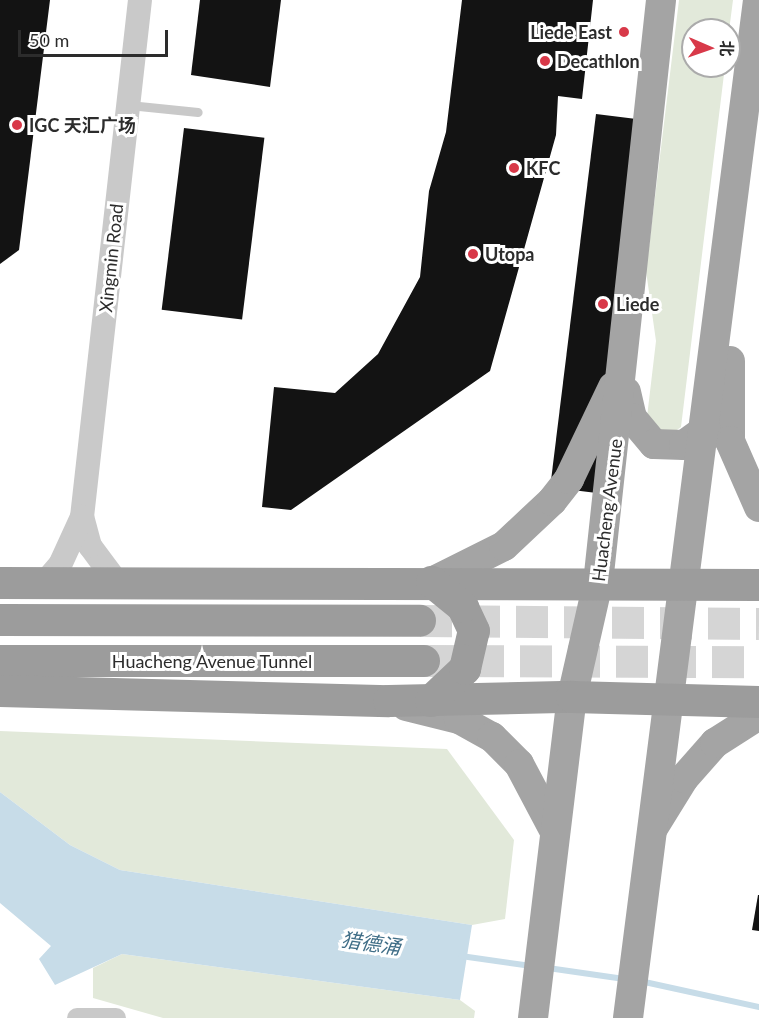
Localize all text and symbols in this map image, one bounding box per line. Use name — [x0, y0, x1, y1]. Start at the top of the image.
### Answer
scale bar — [21, 18, 171, 56]
north arrow — [681, 18, 741, 78]
place label: Liede East — [530, 21, 612, 43]
marker: Liede East — [617, 25, 631, 39]
text: 50 m — [29, 29, 69, 51]
text: 北 — [718, 40, 737, 57]
place label: Decathlon — [557, 50, 640, 72]
marker: Decathlon — [538, 54, 552, 68]
place label: IGC 天汇广场 — [29, 114, 136, 136]
marker: IGC 天汇广场 — [10, 118, 24, 132]
place label: KFC — [526, 157, 560, 179]
marker: KFC — [507, 161, 521, 175]
street label: Xingmin Road — [95, 203, 127, 313]
place label: Utopa — [485, 243, 534, 265]
marker: Utopa — [466, 247, 480, 261]
place label: Liede — [616, 293, 659, 315]
marker: Liede — [594, 295, 612, 313]
street label: Huacheng Avenue — [587, 437, 627, 583]
street label: Huacheng Avenue Tunnel — [111, 650, 313, 672]
water label: 猎德涌 — [340, 927, 402, 959]

